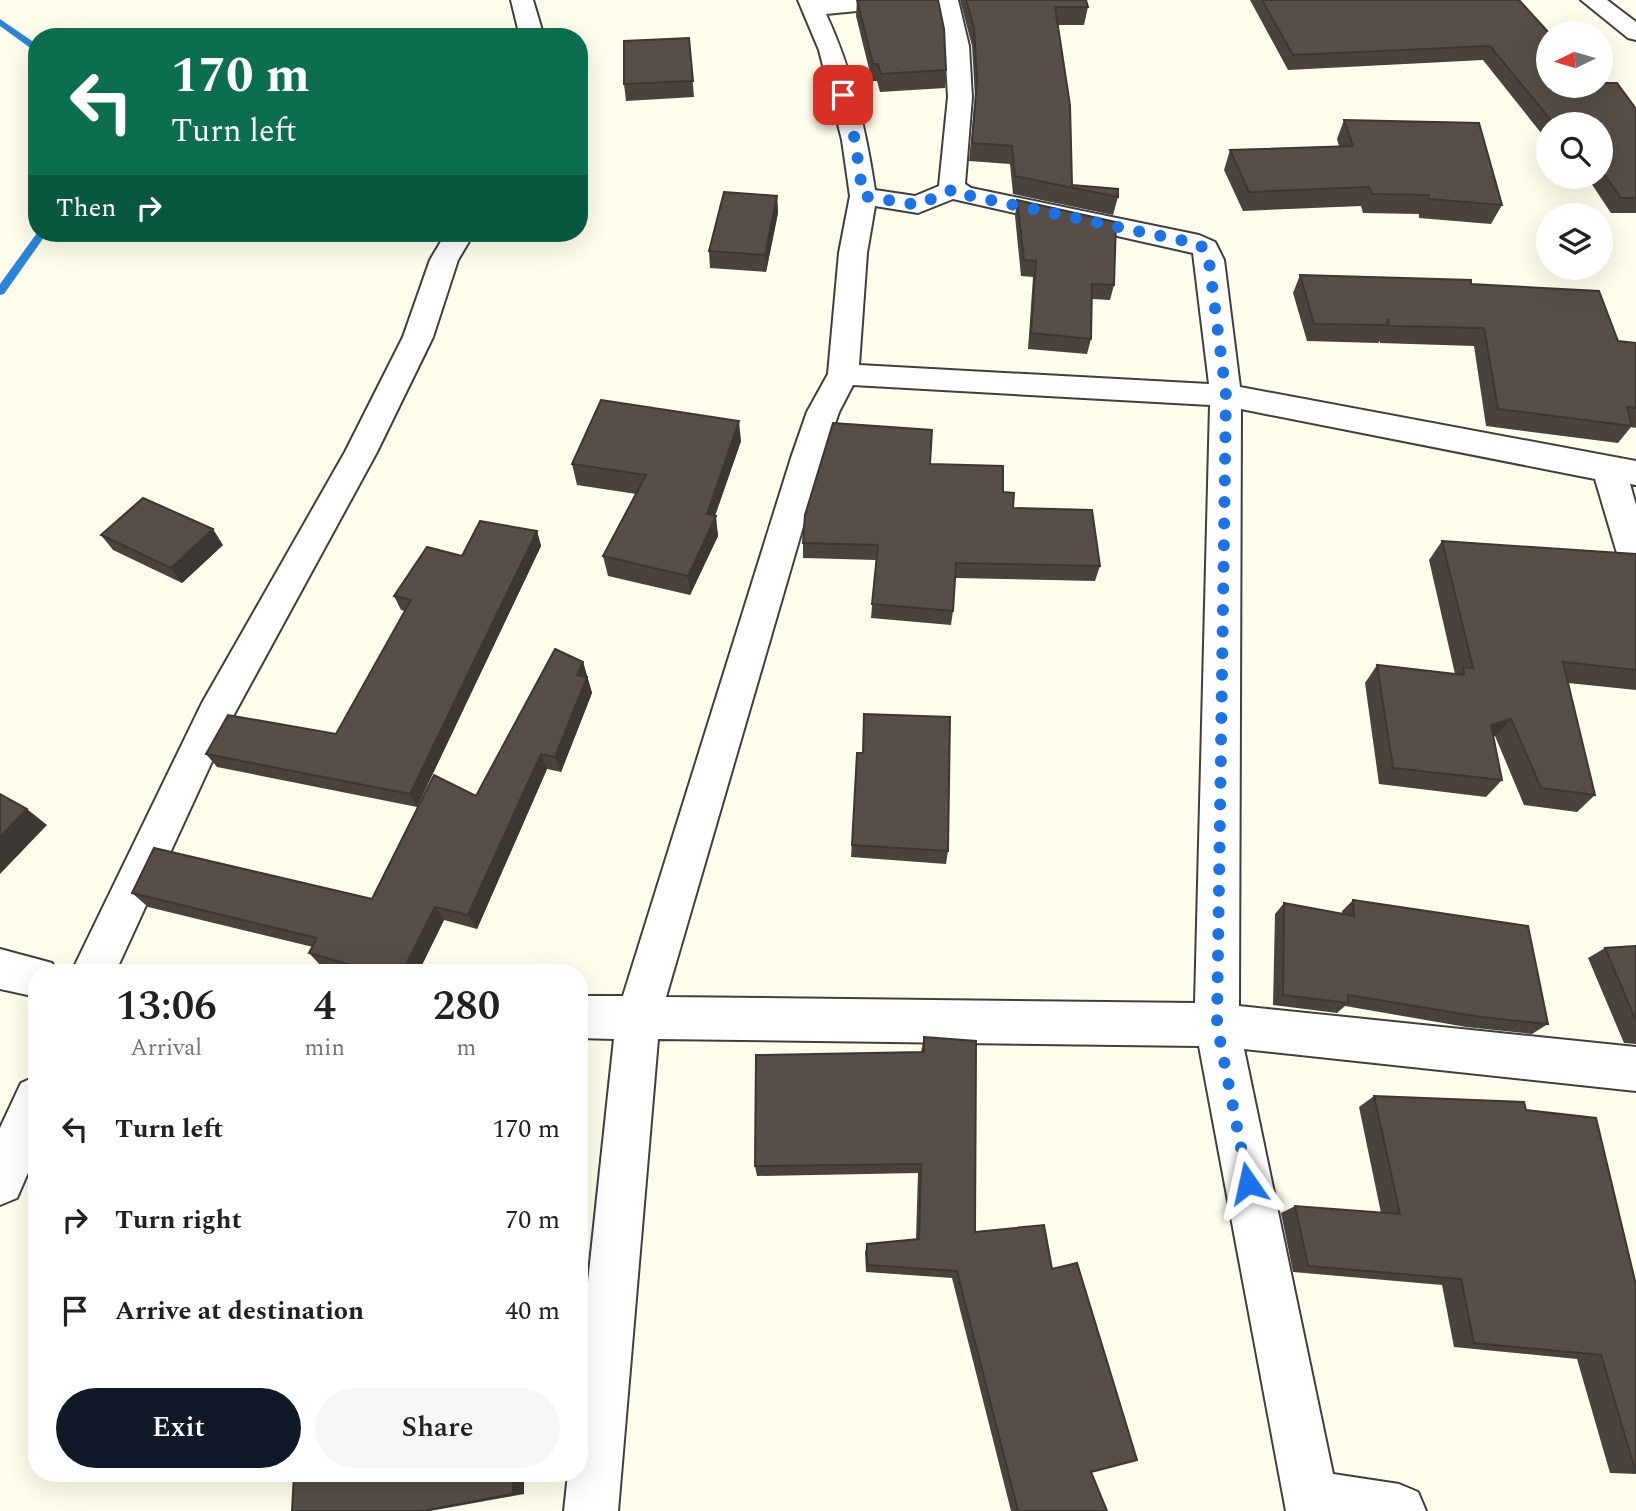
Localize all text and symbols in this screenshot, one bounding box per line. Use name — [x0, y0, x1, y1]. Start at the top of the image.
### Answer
north arrow — [1536, 21, 1614, 98]
map controls — [1536, 21, 1613, 280]
text: 170 m — [171, 39, 310, 114]
icon: left — [56, 56, 147, 147]
pin — [813, 65, 873, 125]
icon: arrive — [824, 76, 862, 114]
text: Turn left — [171, 107, 297, 156]
button: search — [1536, 112, 1613, 189]
text: Then — [56, 188, 116, 228]
icon: right — [130, 189, 168, 227]
button: layers — [1536, 203, 1613, 280]
text: 13:06 — [116, 975, 217, 1038]
text: 4 — [313, 975, 336, 1038]
text: 280 — [433, 975, 500, 1038]
text: Arrival — [130, 1031, 202, 1066]
text: min — [305, 1031, 345, 1066]
text: m — [457, 1031, 476, 1066]
text: Turn left — [115, 1109, 223, 1149]
text: 170 m — [492, 1109, 560, 1149]
icon: left — [56, 1110, 94, 1148]
position arrow — [1211, 1146, 1285, 1220]
text: Turn right — [115, 1200, 242, 1240]
text: 70 m — [505, 1200, 560, 1240]
icon: right — [56, 1201, 94, 1239]
text: Arrive at destination — [115, 1291, 364, 1331]
text: 40 m — [505, 1291, 560, 1331]
icon: arrive — [56, 1292, 94, 1330]
button: Exit — [56, 1388, 301, 1468]
button: Share — [315, 1388, 560, 1468]

